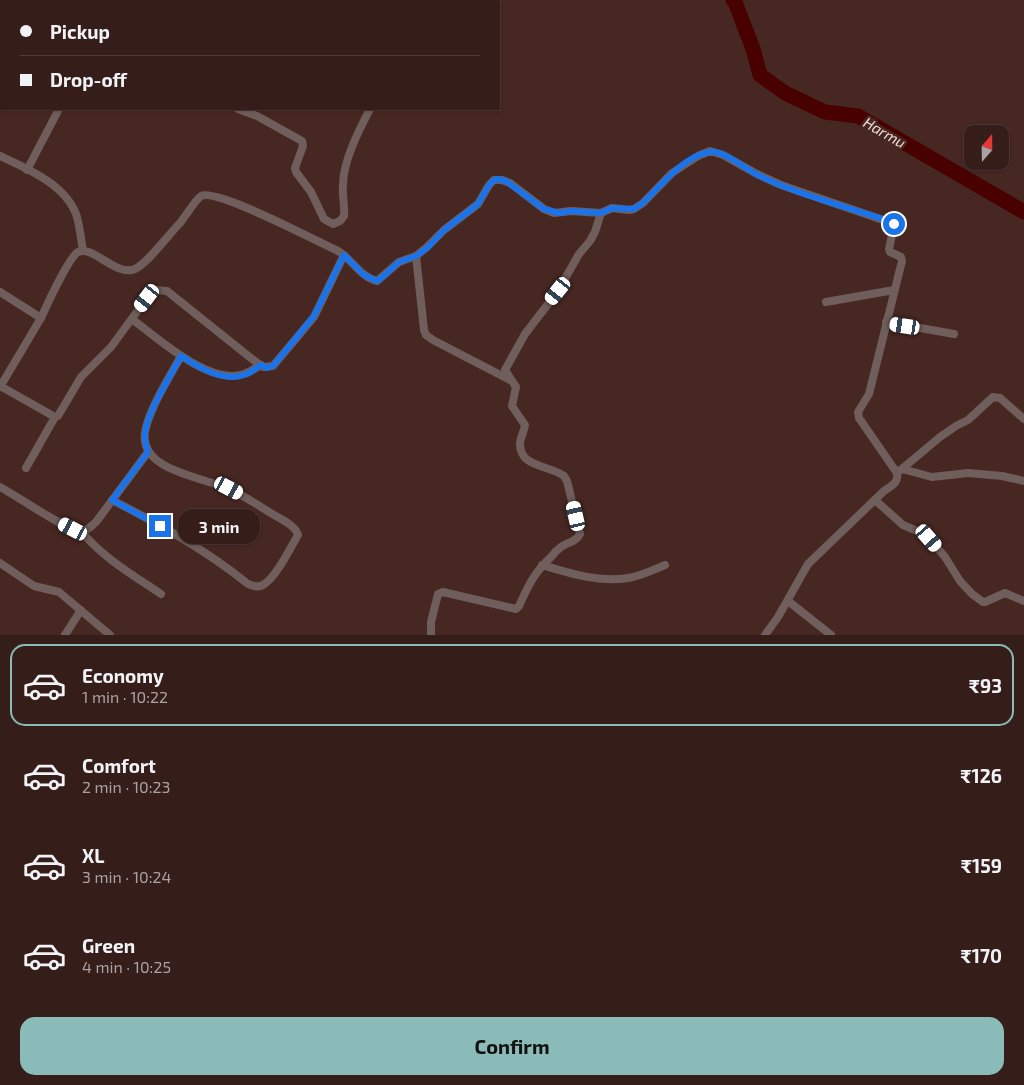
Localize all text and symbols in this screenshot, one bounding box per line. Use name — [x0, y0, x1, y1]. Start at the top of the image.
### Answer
text: Pickup — [50, 20, 110, 43]
text: Drop-off — [50, 68, 127, 91]
water label: Harmu — [861, 113, 909, 151]
north arrow — [964, 125, 1009, 170]
map controls — [964, 125, 1009, 170]
route start — [883, 213, 905, 235]
car — [542, 275, 573, 307]
car — [131, 282, 162, 314]
car — [889, 316, 920, 336]
car — [212, 474, 245, 502]
car — [565, 500, 586, 532]
callout: 3 min — [178, 508, 260, 544]
route end — [149, 515, 171, 537]
car — [56, 516, 89, 542]
text: 3 min — [199, 517, 239, 536]
car — [913, 522, 944, 554]
icon: car — [22, 663, 67, 708]
text: Economy — [82, 664, 164, 687]
text: ₹93 — [969, 674, 1002, 697]
text: 1 min · 10:22 — [82, 687, 168, 706]
icon: car — [22, 753, 67, 798]
text: Comfort — [82, 754, 156, 777]
text: ₹126 — [960, 764, 1002, 787]
text: 2 min · 10:23 — [82, 777, 170, 796]
icon: car — [22, 843, 67, 888]
text: XL — [82, 844, 104, 867]
text: ₹159 — [961, 854, 1002, 877]
text: 3 min · 10:24 — [82, 867, 171, 886]
icon: car — [22, 933, 67, 978]
text: Green — [82, 934, 135, 957]
text: ₹170 — [961, 944, 1002, 967]
text: 4 min · 10:25 — [82, 957, 171, 976]
button: Confirm — [20, 1017, 1004, 1075]

